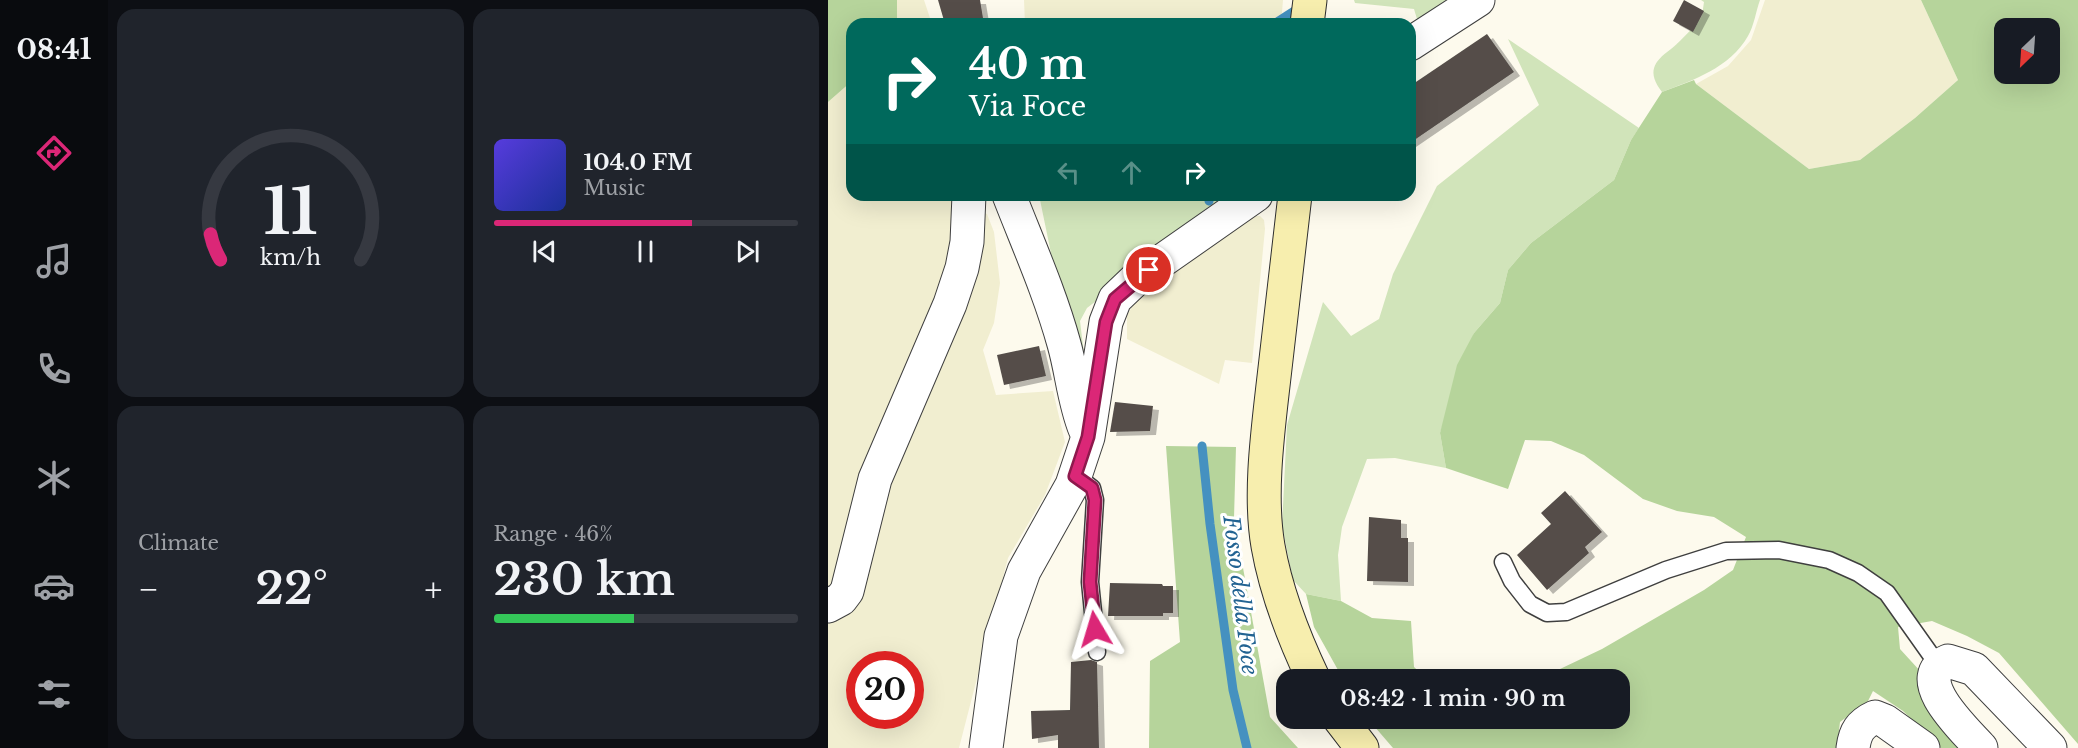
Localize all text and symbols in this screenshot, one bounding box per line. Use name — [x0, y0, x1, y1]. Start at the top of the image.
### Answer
north arrow — [1994, 18, 2060, 84]
map controls — [1994, 18, 2060, 84]
text: 08:41 — [17, 33, 91, 66]
text: 40 m — [969, 38, 1086, 90]
icon: right — [870, 42, 948, 120]
text: Via Foce — [969, 90, 1086, 123]
icon: directions — [33, 132, 75, 174]
text: 104.0 FM — [584, 149, 692, 176]
icon: left — [1052, 156, 1085, 189]
icon: ahead — [1115, 156, 1148, 189]
icon: right — [1178, 156, 1211, 189]
text: 11 — [263, 173, 317, 251]
text: Music — [584, 176, 645, 200]
icon: previous — [528, 235, 561, 268]
icon: pause — [629, 235, 662, 268]
icon: next — [731, 235, 764, 268]
icon: music — [33, 240, 75, 282]
pin — [1123, 244, 1174, 295]
text: km/h — [260, 245, 321, 272]
icon: arrive — [1132, 253, 1165, 286]
icon: phone — [33, 348, 75, 390]
icon: climate — [33, 457, 75, 499]
water label: Fosso della Foce — [1217, 513, 1264, 676]
text: Range · 46% — [494, 522, 613, 546]
text: Climate — [138, 531, 219, 555]
text: 230 km — [494, 551, 675, 607]
text: 22° — [255, 560, 328, 616]
icon: car — [33, 565, 75, 607]
text: − — [138, 569, 159, 610]
text: + — [424, 569, 443, 610]
position arrow — [1063, 597, 1127, 661]
speed limit sign: 20 — [846, 651, 924, 729]
icon: filters — [33, 673, 75, 715]
text: 08:42 · 1 min · 90 m — [1340, 685, 1566, 712]

